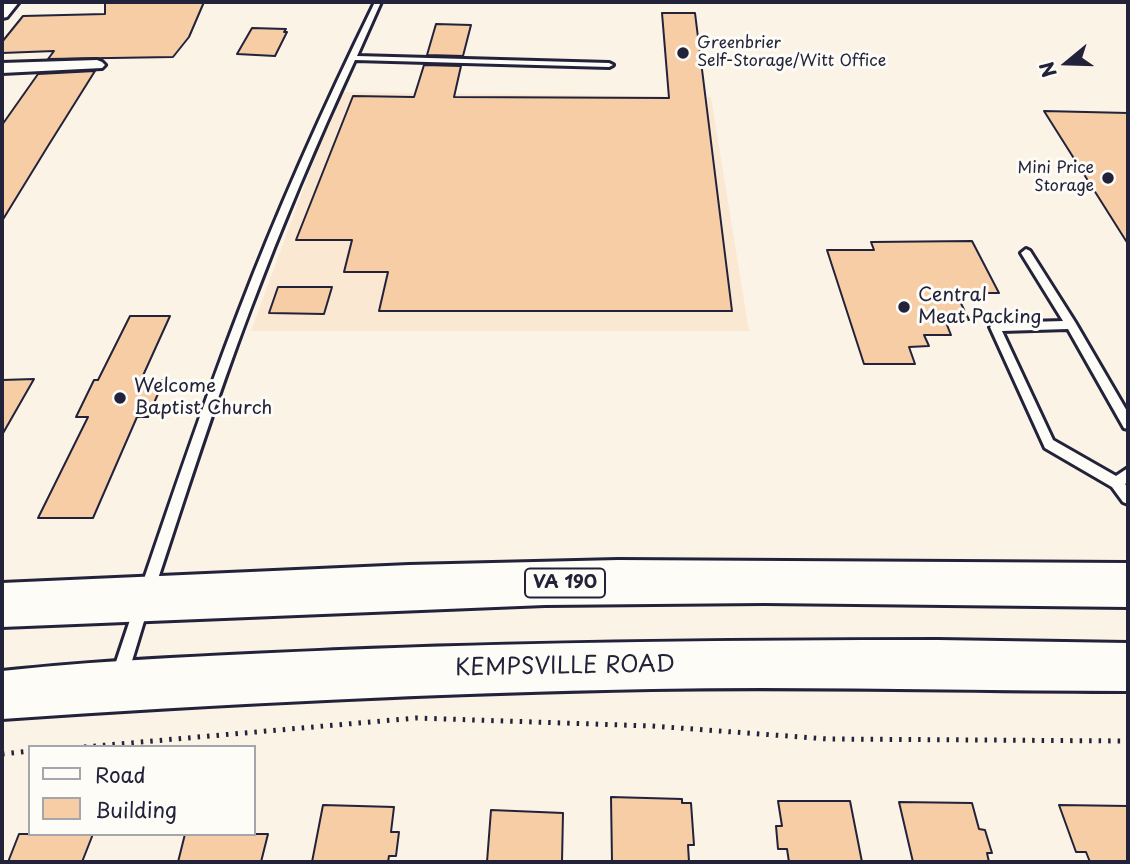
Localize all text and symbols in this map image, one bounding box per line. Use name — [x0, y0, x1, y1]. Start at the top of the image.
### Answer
north arrow — [1032, 28, 1102, 98]
place label: Greenbrier Self-Storage/Witt Office — [697, 34, 886, 72]
marker: Greenbrier Self-Storage/Witt Office — [675, 45, 691, 61]
text: N — [1031, 58, 1063, 82]
place label: Mini Price Storage — [1017, 159, 1094, 197]
marker: Mini Price Storage — [1100, 170, 1116, 186]
place label: Central Meat Packing — [918, 285, 1041, 329]
marker: Central Meat Packing — [896, 299, 912, 315]
place label: Welcome Baptist Church — [134, 376, 272, 420]
marker: Welcome Baptist Church — [112, 390, 128, 406]
road number: VA 190 — [525, 568, 605, 598]
street label: KEMPSVILLE ROAD — [455, 651, 675, 683]
legend — [28, 745, 256, 836]
text: Road — [95, 758, 146, 790]
text: Building — [95, 793, 177, 825]

